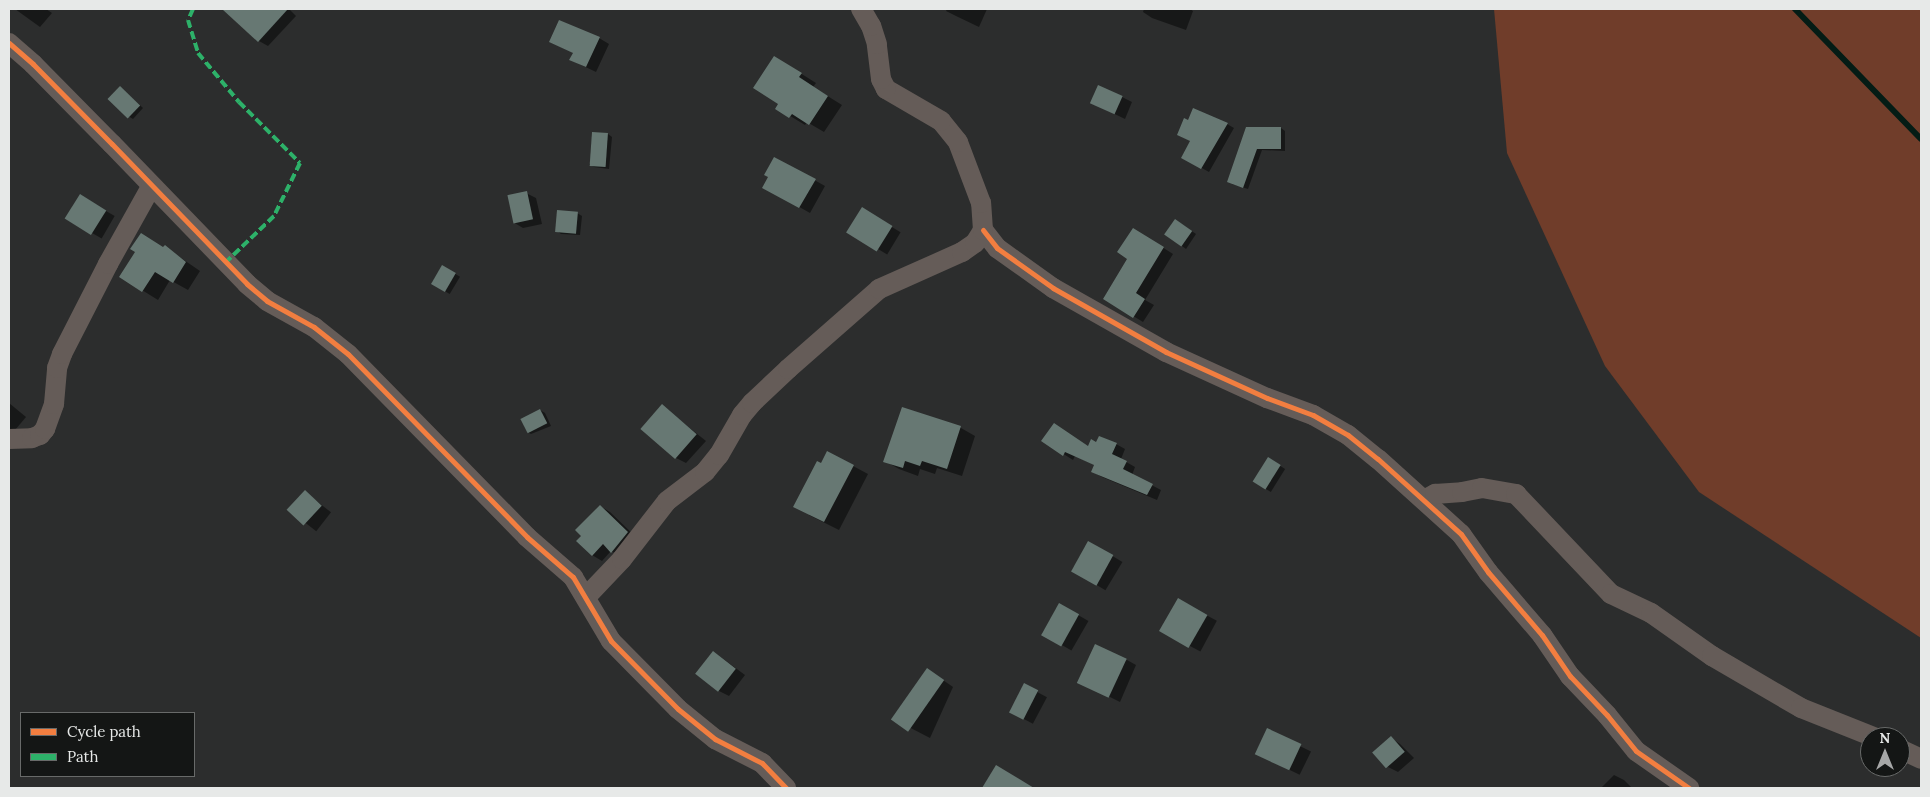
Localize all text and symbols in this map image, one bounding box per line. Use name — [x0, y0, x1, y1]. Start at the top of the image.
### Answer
legend — [20, 712, 195, 777]
text: Cycle path — [67, 722, 141, 741]
north arrow — [1860, 727, 1910, 777]
text: N — [1880, 729, 1890, 747]
text: Path — [67, 747, 98, 766]

